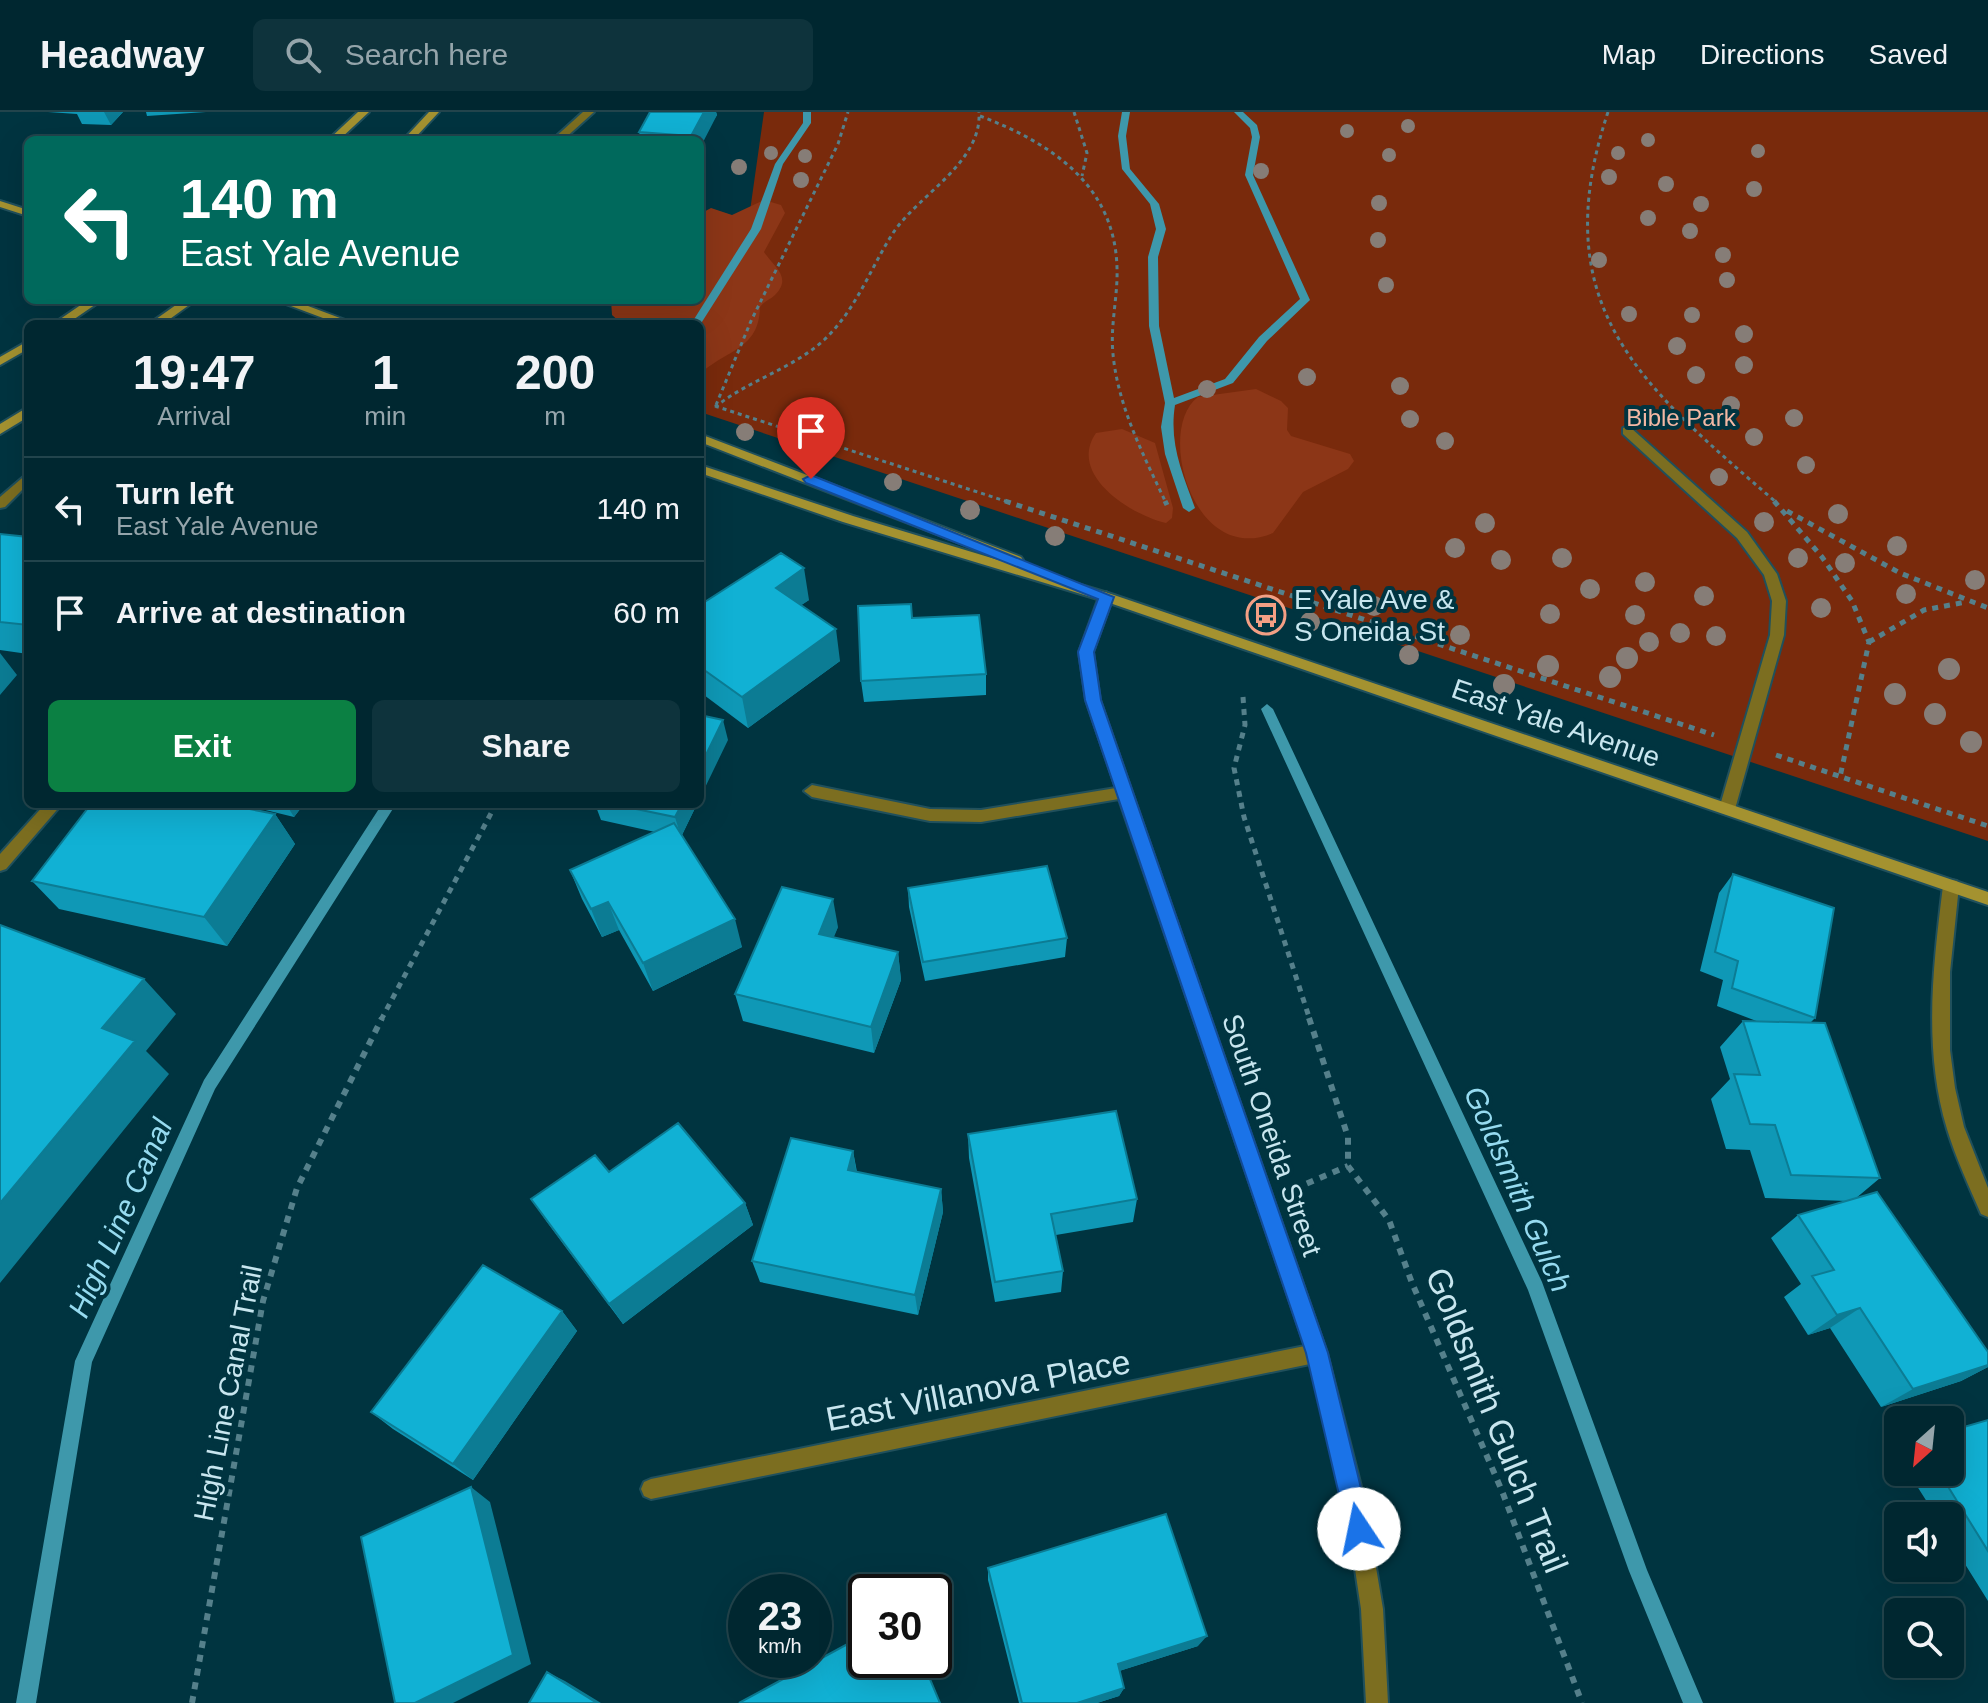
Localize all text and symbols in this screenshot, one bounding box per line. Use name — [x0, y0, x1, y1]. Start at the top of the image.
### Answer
search box — [253, 19, 813, 91]
icon: search — [281, 33, 325, 77]
text: Headway — [40, 34, 205, 76]
text: Search here — [345, 38, 508, 71]
text: Map — [1602, 39, 1656, 70]
text: Directions — [1700, 39, 1825, 70]
text: Saved — [1869, 39, 1948, 70]
text: 140 m — [180, 167, 339, 230]
icon: left — [48, 168, 152, 272]
text: East Yale Avenue — [180, 233, 460, 274]
text: 19:47 — [133, 346, 256, 399]
text: 1 — [372, 346, 399, 399]
text: 200 — [515, 346, 595, 399]
pin — [777, 397, 845, 479]
text: Arrival — [157, 401, 231, 431]
text: min — [364, 401, 406, 431]
text: m — [544, 401, 566, 431]
park label: Bible Park — [1626, 404, 1737, 431]
icon: arrive — [789, 409, 833, 453]
text: Turn left — [116, 477, 234, 510]
icon: left — [48, 487, 92, 531]
text: 140 m — [597, 492, 680, 525]
text: East Yale Avenue — [116, 511, 318, 541]
place label: E Yale Ave & S Oneida St — [1294, 584, 1455, 647]
icon: arrive — [48, 591, 92, 635]
bus stop icon: E Yale Ave & S Oneida St — [1245, 594, 1287, 636]
text: Arrive at destination — [116, 596, 406, 629]
text: 60 m — [613, 596, 680, 629]
street label: East Yale Avenue — [1448, 673, 1664, 773]
button: Exit — [48, 700, 356, 792]
button: Share — [372, 700, 680, 792]
street label: South Oneida Street — [1216, 1010, 1328, 1260]
water label: Goldsmith Gulch — [1458, 1081, 1578, 1297]
water label: High Line Canal — [62, 1113, 179, 1322]
street label: High Line Canal Trail — [188, 1262, 268, 1524]
street label: Goldsmith Gulch Trail — [1419, 1262, 1575, 1578]
street label: East Villanova Place — [823, 1342, 1133, 1438]
north arrow — [1884, 1406, 1964, 1486]
map controls — [1884, 1406, 1964, 1678]
position arrow — [1317, 1487, 1401, 1571]
button: sound — [1884, 1502, 1964, 1582]
speed limit sign: 30 — [848, 1574, 952, 1678]
text: 23 — [758, 1594, 802, 1638]
button: search — [1884, 1598, 1964, 1678]
text: km/h — [758, 1635, 802, 1657]

